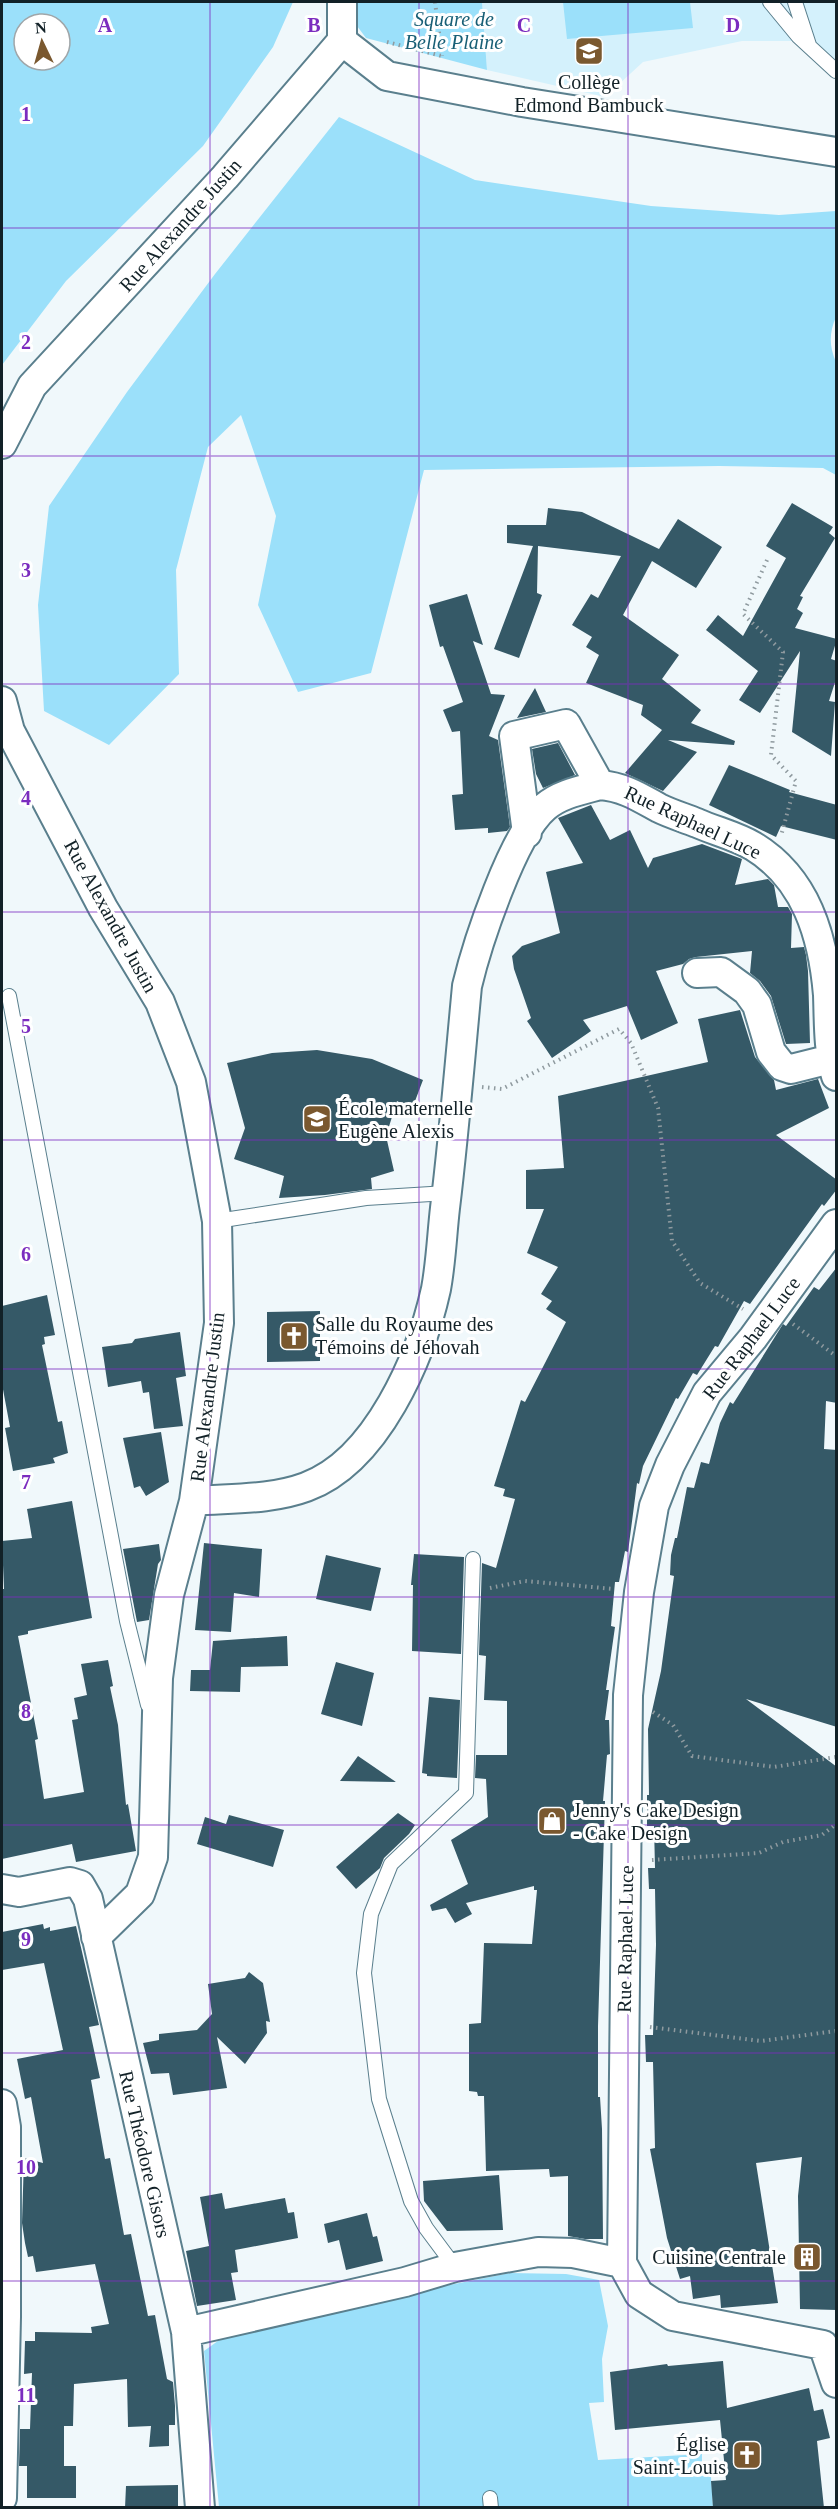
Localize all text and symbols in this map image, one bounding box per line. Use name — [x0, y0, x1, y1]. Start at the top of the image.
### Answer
park label: Square de Belle Plaine — [405, 8, 503, 53]
north arrow — [12, 12, 72, 72]
text: A — [98, 14, 113, 36]
text: B — [307, 14, 321, 36]
text: C — [517, 14, 531, 36]
text: D — [726, 14, 740, 36]
text: N — [34, 19, 48, 37]
school or university icon: Collège Edmond Bambuck — [573, 35, 605, 67]
place label: Collège Edmond Bambuck — [514, 71, 664, 116]
text: 1 — [21, 103, 31, 125]
street label: Rue Alexandre Justin — [115, 154, 245, 296]
text: 2 — [21, 331, 31, 353]
text: 3 — [21, 559, 31, 581]
street label: Rue Raphael Luce — [621, 781, 765, 864]
text: 4 — [21, 787, 31, 809]
street label: Rue Alexandre Justin — [60, 836, 162, 996]
text: 5 — [21, 1015, 31, 1037]
place label: École maternelle Eugène Alexis — [338, 1097, 473, 1143]
school or university icon: École maternelle Eugène Alexis — [301, 1103, 333, 1135]
text: 6 — [21, 1243, 31, 1265]
street label: Rue Raphael Luce — [698, 1272, 805, 1404]
street label: Rue Alexandre Justin — [186, 1311, 228, 1483]
place label: Salle du Royaume des Témoins de Jéhovah — [315, 1313, 494, 1358]
church icon: Salle du Royaume des Témoins de Jéhovah — [278, 1320, 310, 1352]
text: 7 — [21, 1471, 31, 1493]
text: 8 — [21, 1700, 31, 1722]
place label: Jenny's Cake Design - Cake Design — [573, 1799, 739, 1845]
shop icon: Jenny's Cake Design - Cake Design — [536, 1805, 568, 1837]
street label: Rue Raphael Luce — [613, 1865, 638, 2013]
text: 9 — [21, 1928, 31, 1950]
street label: Rue Théodore Gisors — [115, 2068, 175, 2240]
text: 10 — [16, 2156, 36, 2178]
building icon: Cuisine Centrale — [791, 2241, 823, 2273]
place label: Cuisine Centrale — [652, 2246, 786, 2268]
text: 11 — [17, 2384, 35, 2406]
place label: Église Saint-Louis — [633, 2433, 726, 2478]
church icon: Église Saint-Louis — [731, 2439, 763, 2471]

